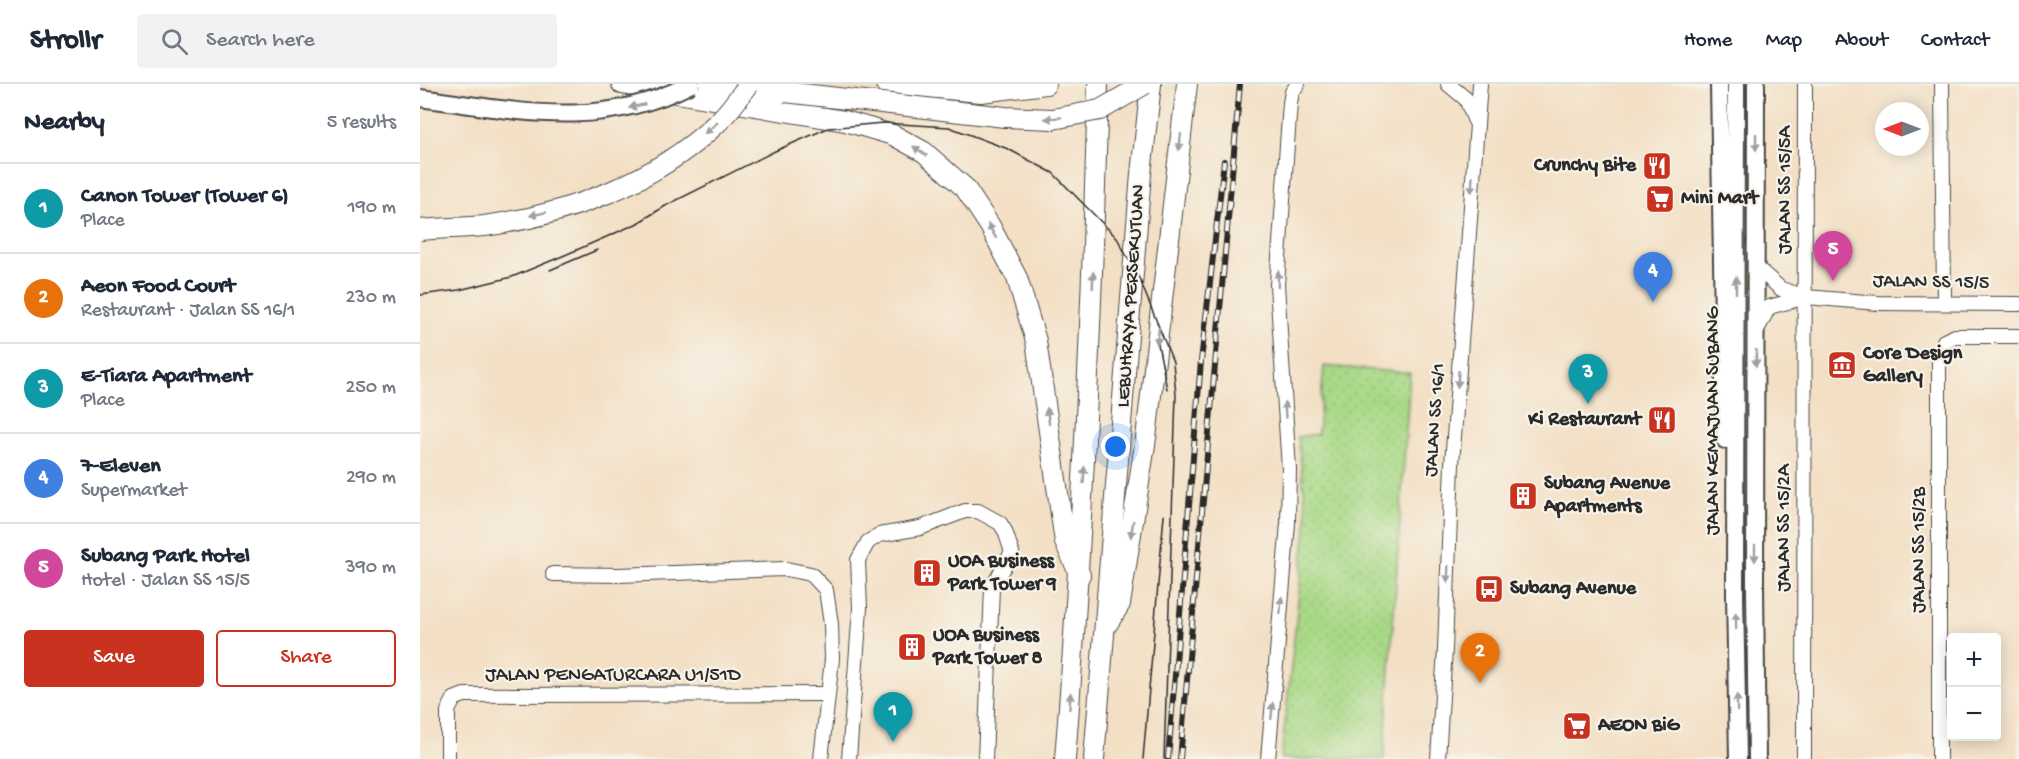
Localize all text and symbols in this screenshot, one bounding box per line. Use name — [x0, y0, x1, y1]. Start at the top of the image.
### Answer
search box — [137, 14, 557, 68]
text: Strollr — [30, 25, 101, 58]
icon: search — [158, 25, 191, 58]
text: Search here — [206, 28, 315, 54]
text: Home — [1684, 29, 1732, 54]
text: Map — [1765, 29, 1802, 54]
text: About — [1835, 29, 1888, 54]
text: Contact — [1921, 29, 1989, 54]
one-way arrow — [628, 102, 646, 111]
north arrow — [1875, 102, 1929, 156]
text: Nearby — [24, 108, 105, 139]
text: 5 results — [327, 112, 396, 135]
one-way arrow — [1043, 113, 1062, 123]
one-way arrow — [704, 121, 719, 134]
street label: JALAN SS 15/5A — [1775, 125, 1798, 254]
one-way arrow — [1175, 133, 1185, 152]
one-way arrow — [1751, 133, 1761, 152]
one-way arrow — [912, 146, 928, 157]
restaurant icon: Crunchy Bite — [1641, 150, 1673, 182]
place label: Crunchy Bite — [1533, 155, 1637, 178]
one-way arrow — [1468, 175, 1477, 194]
supermarket icon: Mini Mart — [1644, 183, 1676, 215]
text: Canon Tower (Tower 6) — [81, 184, 289, 210]
street label: LEBUHRAYA PERSEKUTUAN — [1113, 184, 1151, 408]
place label: Mini Mart — [1681, 188, 1760, 211]
text: 1 — [39, 197, 48, 220]
text: 190 m — [348, 197, 396, 220]
text: Place — [81, 210, 125, 233]
one-way arrow — [529, 210, 548, 219]
one-way arrow — [987, 222, 997, 239]
pin: 5 — [1814, 232, 1852, 281]
pin: 4 — [1634, 252, 1672, 302]
one-way arrow — [1088, 270, 1098, 289]
one-way arrow — [1273, 270, 1283, 289]
street label: JALAN SS 15/5 — [1873, 270, 1989, 296]
text: Aeon Food Court — [81, 274, 235, 300]
one-way arrow — [1731, 275, 1741, 294]
text: 2 — [39, 287, 48, 310]
text: 230 m — [346, 287, 396, 310]
text: Restaurant · Jalan SS 16/1 — [81, 300, 295, 323]
street label: JALAN KEMAJUAN SUBANG — [1703, 305, 1726, 535]
one-way arrow — [1153, 326, 1163, 345]
place label: Core Design Gallery — [1862, 343, 1963, 389]
one-way arrow — [1751, 349, 1761, 368]
museum icon: Core Design Gallery — [1826, 349, 1858, 381]
pin: 3 — [1568, 354, 1608, 404]
street label: JALAN SS 16/1 — [1421, 362, 1451, 478]
text: E-Tiara Apartment — [81, 364, 251, 390]
one-way arrow — [1454, 369, 1463, 388]
text: 3 — [38, 377, 49, 400]
text: 250 m — [345, 377, 396, 400]
text: Place — [81, 390, 125, 413]
one-way arrow — [1281, 401, 1290, 420]
restaurant icon: Ki Restaurant — [1646, 404, 1678, 436]
one-way arrow — [1044, 406, 1053, 425]
place label: Ki Restaurant — [1527, 409, 1643, 432]
your location — [1101, 432, 1130, 461]
text: 7-Eleven — [81, 454, 161, 480]
street label: JALAN SS 15/2A — [1774, 463, 1797, 592]
one-way arrow — [1080, 465, 1089, 484]
text: 4 — [39, 467, 48, 490]
text: 290 m — [346, 467, 396, 490]
place label: Subang Avenue Apartments — [1543, 473, 1671, 519]
text: Supermarket — [81, 480, 187, 503]
building icon: Subang Avenue Apartments — [1507, 480, 1539, 512]
street label: JALAN SS 15/2B — [1909, 486, 1932, 613]
one-way arrow — [1127, 520, 1136, 539]
text: Subang Park Hotel — [81, 544, 250, 570]
one-way arrow — [1750, 544, 1760, 563]
place label: UOA Business Park Tower 9 — [947, 551, 1057, 597]
text: 5 — [38, 557, 49, 580]
text: 390 m — [345, 557, 396, 580]
building icon: UOA Business Park Tower 9 — [911, 557, 943, 589]
one-way arrow — [1443, 564, 1453, 583]
text: Hotel · Jalan SS 15/5 — [81, 570, 250, 593]
bus stop icon: Subang Avenue — [1473, 573, 1505, 605]
place label: Subang Avenue — [1510, 578, 1637, 601]
one-way arrow — [1276, 595, 1286, 614]
one-way arrow — [1731, 612, 1740, 631]
place label: UOA Business Park Tower 8 — [932, 625, 1043, 671]
button: Save — [24, 630, 204, 687]
button: Share — [216, 630, 396, 687]
building icon: UOA Business Park Tower 8 — [896, 631, 928, 663]
map controls — [1947, 633, 2001, 741]
button: + — [1947, 633, 2001, 687]
pin: 2 — [1460, 634, 1500, 683]
street label: JALAN PENGATURCARA U1/51D — [485, 665, 742, 688]
button: − — [1947, 687, 2001, 741]
one-way arrow — [1065, 691, 1075, 710]
pin: 1 — [874, 692, 912, 742]
one-way arrow — [1732, 694, 1742, 713]
one-way arrow — [1267, 702, 1276, 721]
supermarket icon: AEON BiG — [1561, 710, 1593, 742]
place label: AEON BiG — [1597, 715, 1681, 738]

